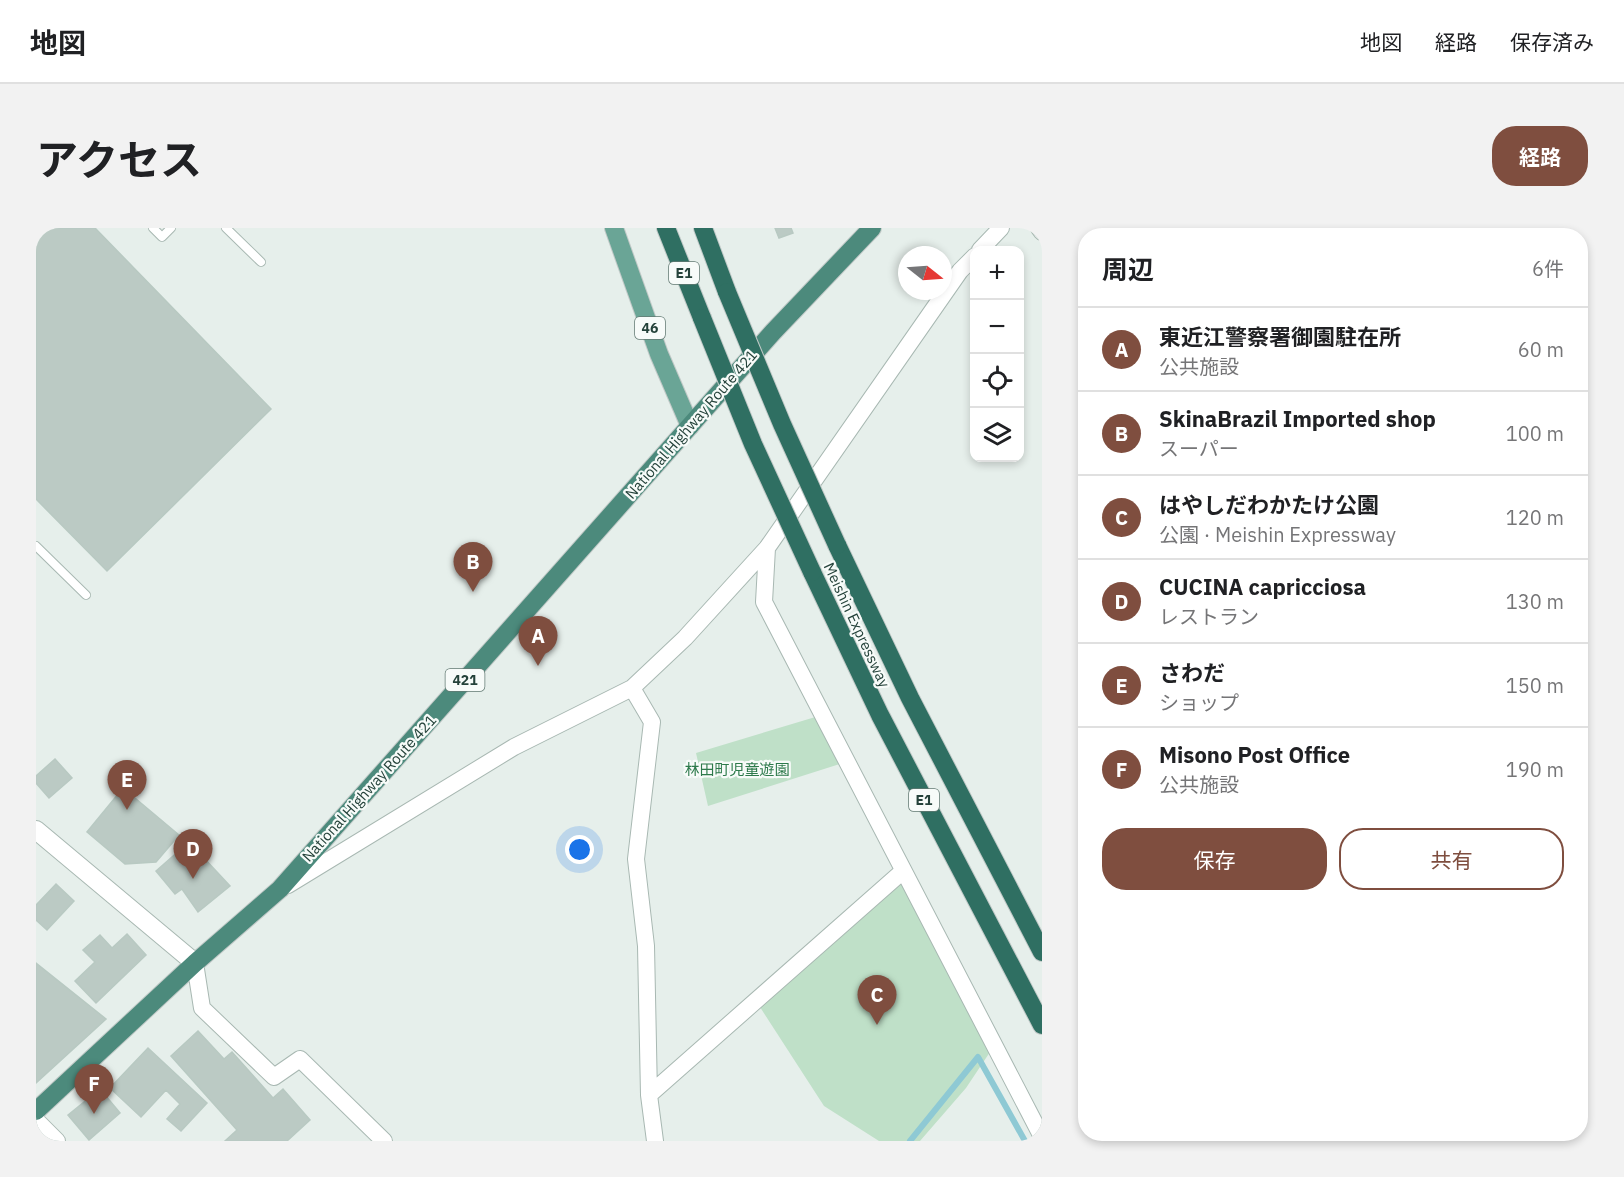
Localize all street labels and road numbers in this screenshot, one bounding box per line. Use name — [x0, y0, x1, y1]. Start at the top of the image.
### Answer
road number: E1 — [669, 262, 699, 284]
road number: 46 — [635, 317, 665, 339]
street label: National Highway Route 421 — [621, 345, 761, 503]
street label: Meishin Expressway — [820, 559, 895, 691]
road number: 421 — [446, 669, 484, 691]
street label: National Highway Route 421 — [298, 710, 440, 866]
road number: E1 — [909, 789, 939, 811]

